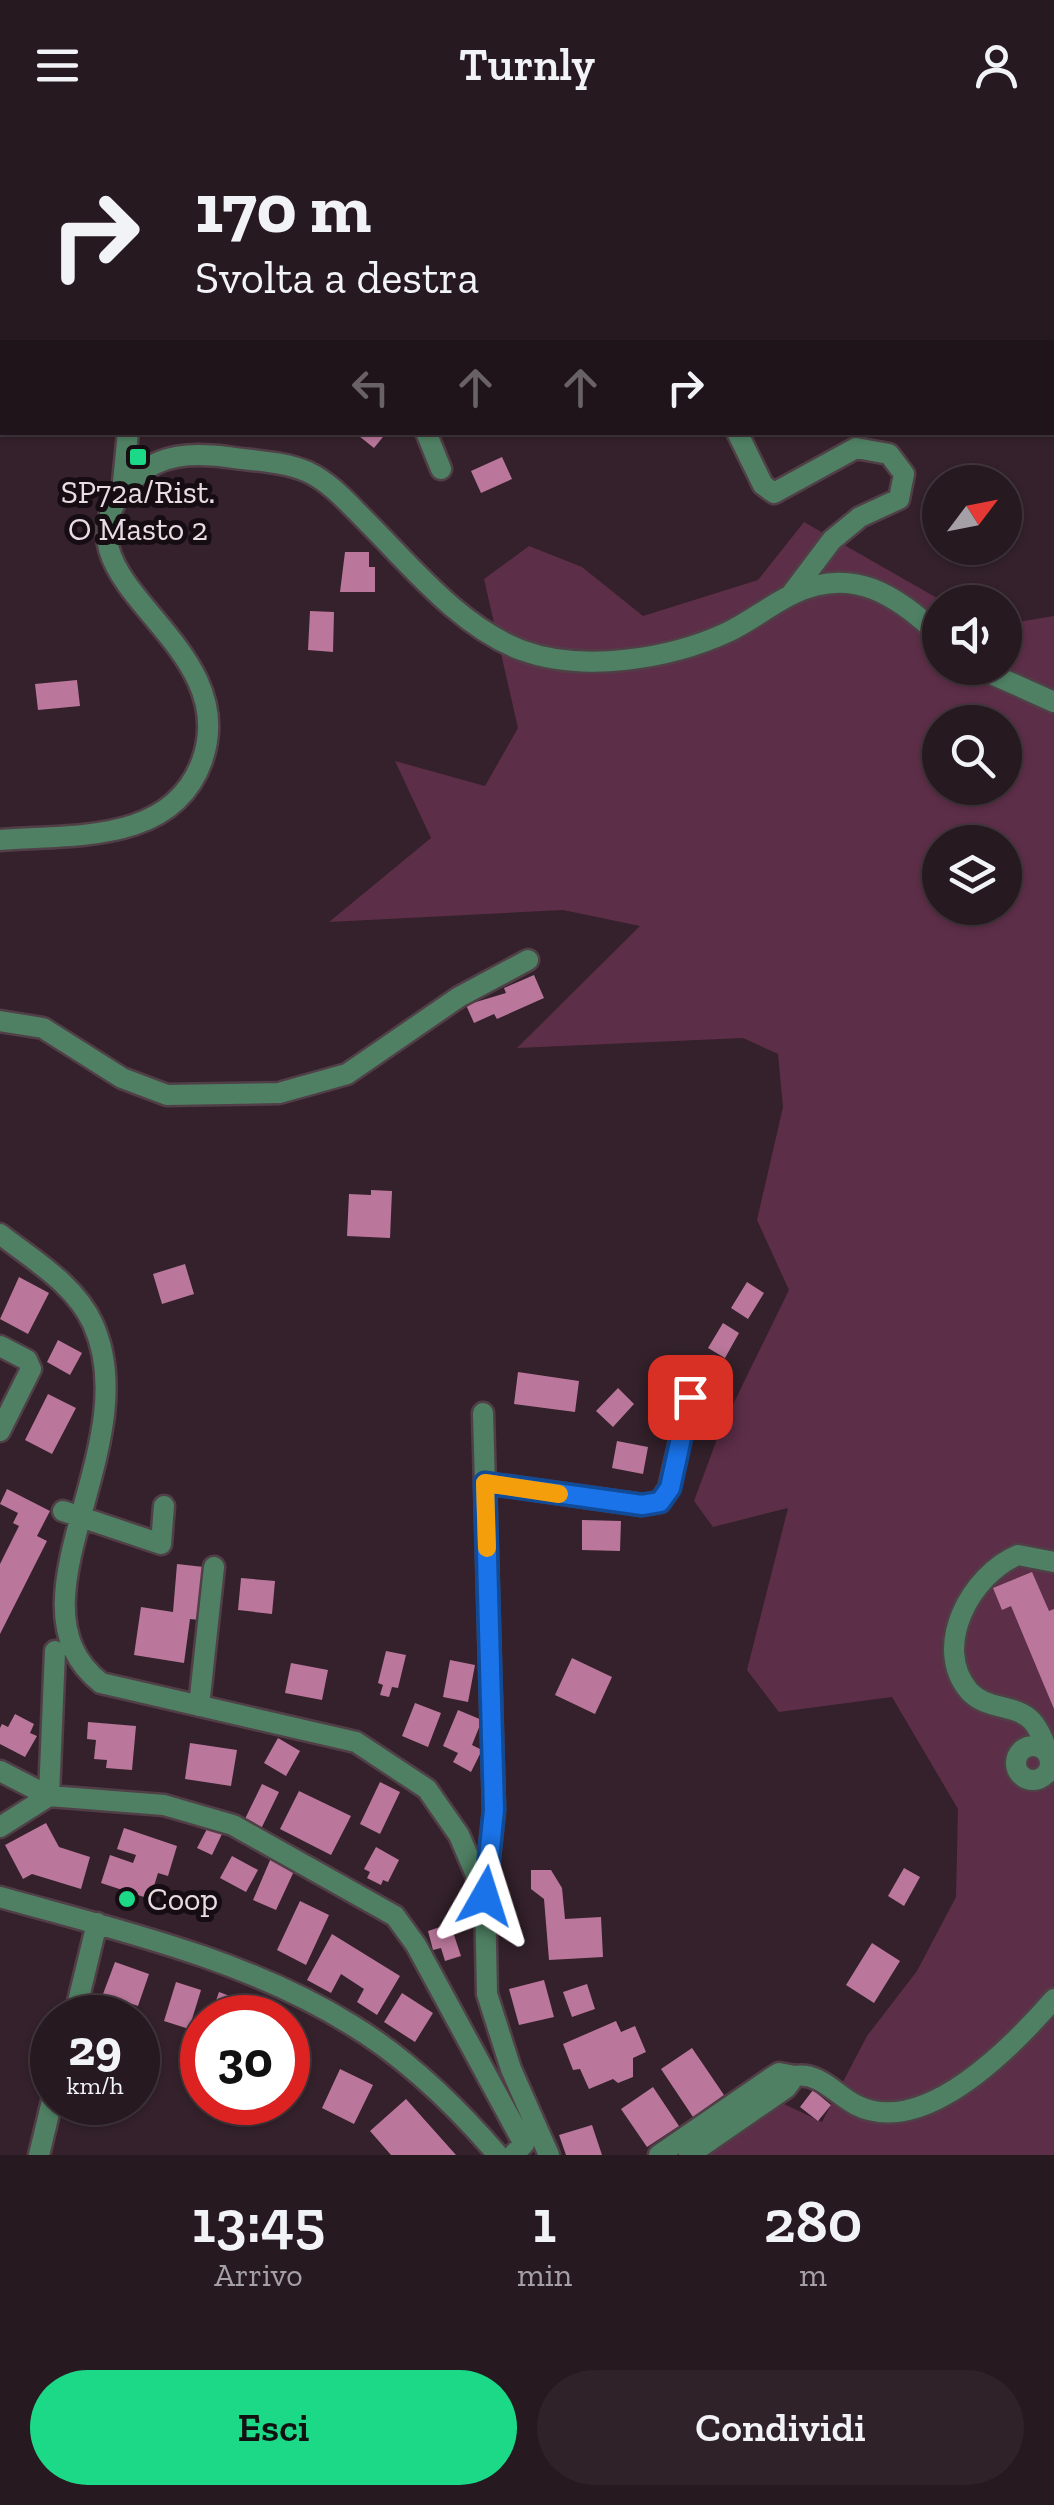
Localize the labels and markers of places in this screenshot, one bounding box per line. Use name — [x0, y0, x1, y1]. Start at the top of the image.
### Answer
marker: SP72a/Rist. O Masto 2 — [127, 446, 149, 468]
place label: SP72a/Rist. O Masto 2 — [61, 473, 215, 548]
pin — [648, 1355, 733, 1440]
place label: Coop — [147, 1880, 218, 1918]
marker: Coop — [116, 1888, 138, 1910]

